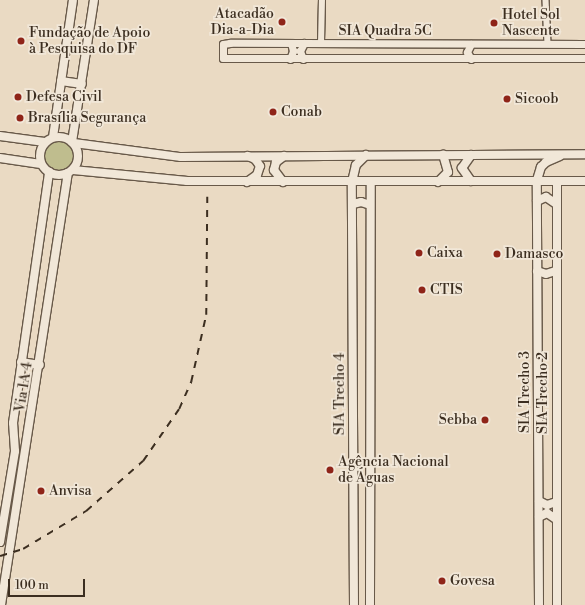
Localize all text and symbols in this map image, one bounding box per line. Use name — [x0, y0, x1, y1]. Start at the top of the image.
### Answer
place label: Atacadão Dia-a-Dia — [211, 6, 274, 38]
place label: Hotel Sol Nascente — [502, 7, 560, 40]
marker: Atacadão Dia-a-Dia — [277, 17, 287, 27]
marker: Hotel Sol Nascente — [489, 18, 499, 28]
street label: SIA Quadra 5C — [338, 23, 432, 39]
place label: Fundação de Apoio à Pesquisa do DF — [29, 25, 150, 58]
marker: Fundação de Apoio à Pesquisa do DF — [16, 36, 26, 46]
place label: Defesa Civil — [26, 89, 102, 105]
place label: Sicoob — [515, 91, 558, 107]
marker: Defesa Civil — [13, 92, 23, 102]
marker: Sicoob — [502, 94, 512, 104]
place label: Conab — [281, 104, 322, 120]
marker: Conab — [268, 107, 278, 117]
place label: Brasília Segurança — [28, 110, 146, 126]
marker: Brasília Segurança — [15, 113, 25, 123]
place label: Caixa — [427, 245, 463, 261]
place label: Damasco — [505, 246, 563, 262]
marker: Caixa — [414, 248, 424, 258]
marker: Damasco — [492, 249, 502, 259]
place label: CTIS — [430, 282, 463, 298]
marker: CTIS — [417, 285, 427, 295]
street label: SIA Trecho 3 — [517, 351, 533, 433]
street label: SIA Trecho 2 — [535, 352, 551, 434]
street label: SIA Trecho 4 — [332, 353, 348, 435]
street label: Via 1A 4 — [12, 361, 36, 413]
place label: Sebba — [439, 412, 477, 428]
marker: Sebba — [480, 415, 490, 425]
place label: Agência Nacional de Águas — [338, 454, 449, 486]
marker: Agência Nacional de Águas — [325, 465, 335, 475]
place label: Anvisa — [49, 483, 92, 499]
marker: Anvisa — [36, 486, 46, 496]
scale bar — [10, 571, 87, 597]
place label: Govesa — [450, 573, 495, 589]
marker: Govesa — [437, 576, 447, 586]
text: 100 m — [15, 578, 49, 593]

